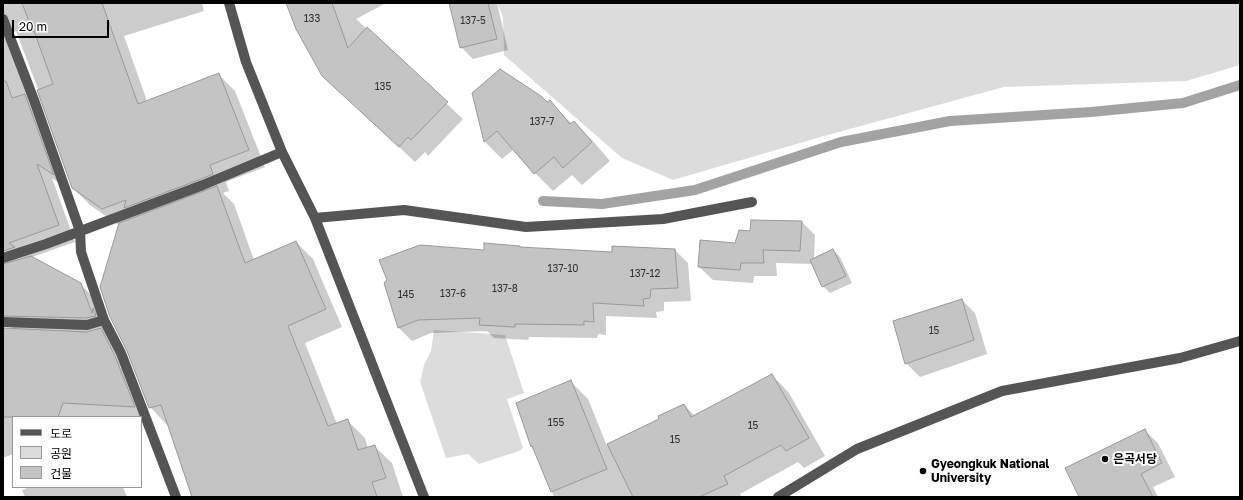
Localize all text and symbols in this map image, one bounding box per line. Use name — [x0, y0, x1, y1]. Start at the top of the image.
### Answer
scale bar — [14, 12, 111, 38]
house number: 133 — [304, 13, 320, 25]
house number: 137-5 — [460, 15, 486, 27]
text: 20 m — [19, 19, 47, 34]
house number: 135 — [375, 81, 391, 93]
house number: 137-7 — [530, 116, 554, 128]
house number: 137-10 — [548, 263, 578, 275]
house number: 137-12 — [630, 268, 660, 280]
house number: 137-8 — [492, 283, 518, 295]
house number: 137-6 — [440, 288, 466, 300]
house number: 145 — [398, 289, 414, 301]
house number: 15 — [929, 325, 939, 337]
legend — [12, 416, 142, 488]
house number: 155 — [548, 417, 564, 429]
house number: 15 — [748, 420, 758, 432]
text: 도로 — [50, 426, 72, 441]
house number: 15 — [670, 434, 680, 446]
text: 공원 — [50, 446, 72, 461]
place label: 은곡서당 — [1113, 452, 1157, 466]
marker: 은곡서당 — [1100, 454, 1110, 464]
place label: Gyeongkuk National University — [931, 457, 1049, 485]
text: 건물 — [50, 466, 72, 481]
marker: Gyeongkuk National University — [918, 466, 928, 476]

